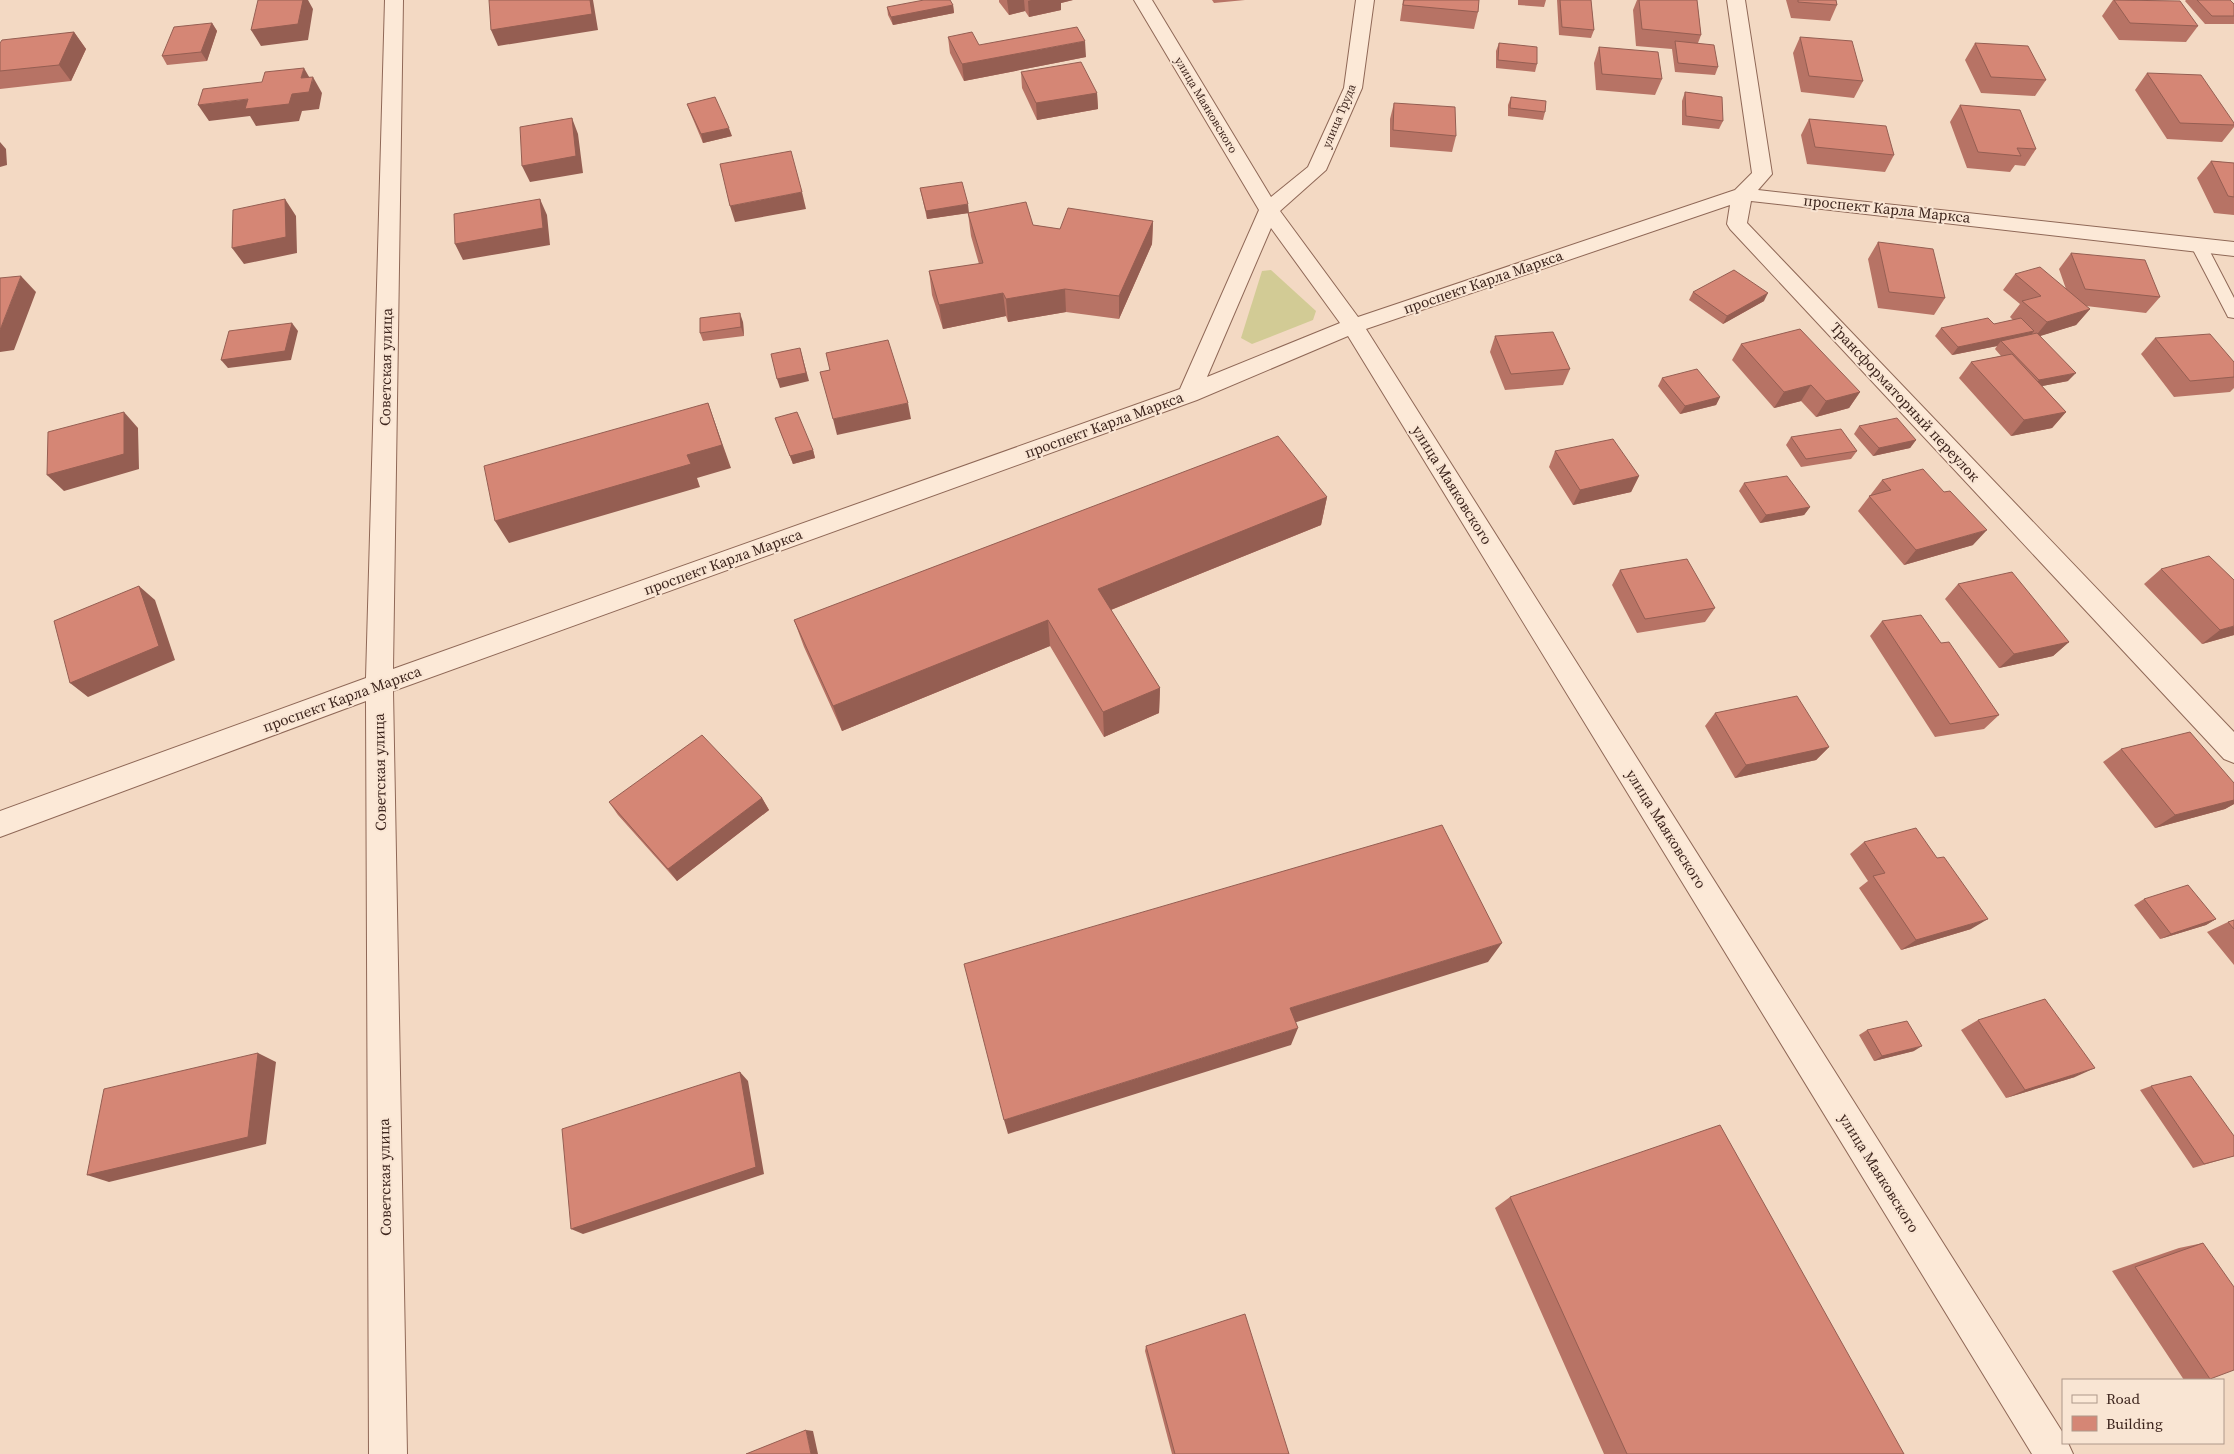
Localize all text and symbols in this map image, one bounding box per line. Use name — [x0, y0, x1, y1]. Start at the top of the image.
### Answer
street label: улица Маяковского — [1171, 54, 1241, 156]
street label: улица Труда — [1318, 81, 1360, 150]
street label: проспект Карла Маркса — [1803, 189, 1972, 228]
street label: проспект Карла Маркса — [1400, 244, 1566, 319]
street label: Советская улица — [374, 308, 397, 426]
street label: Трансформаторный переулок — [1826, 317, 1985, 486]
street label: проспект Карла Маркса — [1021, 386, 1187, 463]
street label: улица Маяковского — [1407, 421, 1498, 548]
street label: проспект Карла Маркса — [640, 523, 806, 600]
street label: проспект Карла Маркса — [259, 660, 425, 737]
street label: Советская улица — [368, 713, 391, 831]
street label: улица Маяковского — [1621, 765, 1712, 892]
street label: улица Маяковского — [1834, 1109, 1925, 1236]
street label: Советская улица — [373, 1118, 396, 1236]
legend — [2062, 1379, 2224, 1444]
text: Road — [2106, 1388, 2140, 1409]
text: Building — [2106, 1413, 2163, 1434]

